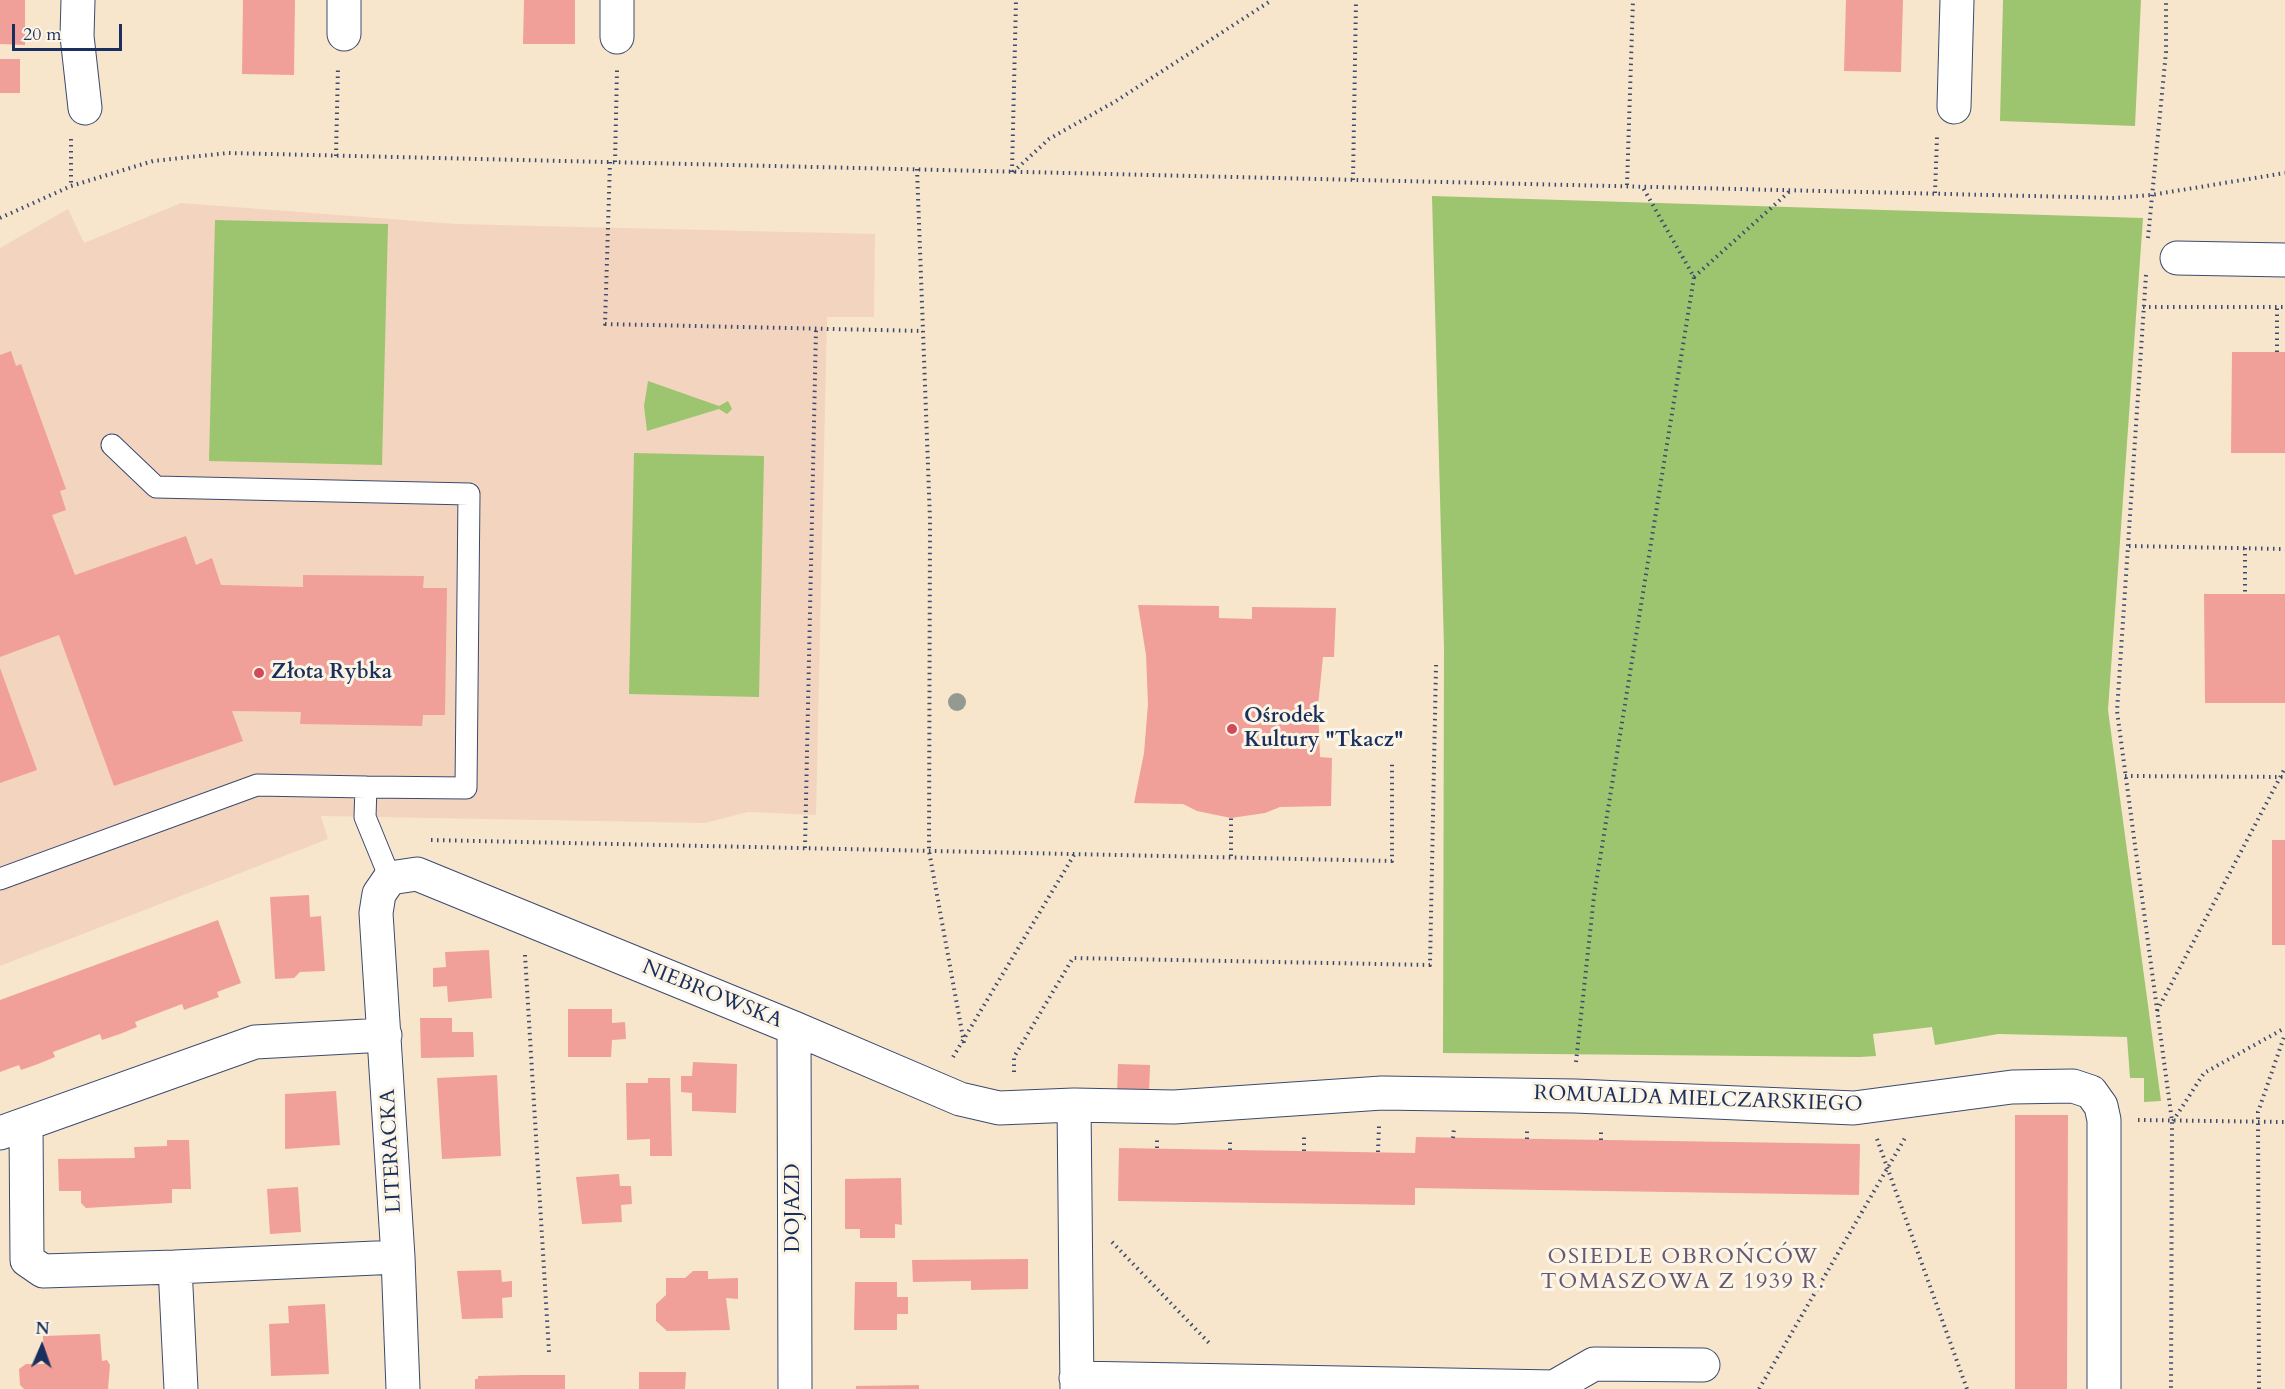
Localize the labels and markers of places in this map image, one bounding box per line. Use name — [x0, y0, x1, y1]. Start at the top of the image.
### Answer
place label: Złota Rybka — [271, 660, 392, 686]
marker: Złota Rybka — [252, 666, 266, 680]
place label: Ośrodek Kultury "Tkacz" — [1244, 704, 1404, 754]
marker: Ośrodek Kultury "Tkacz" — [1225, 722, 1239, 736]

